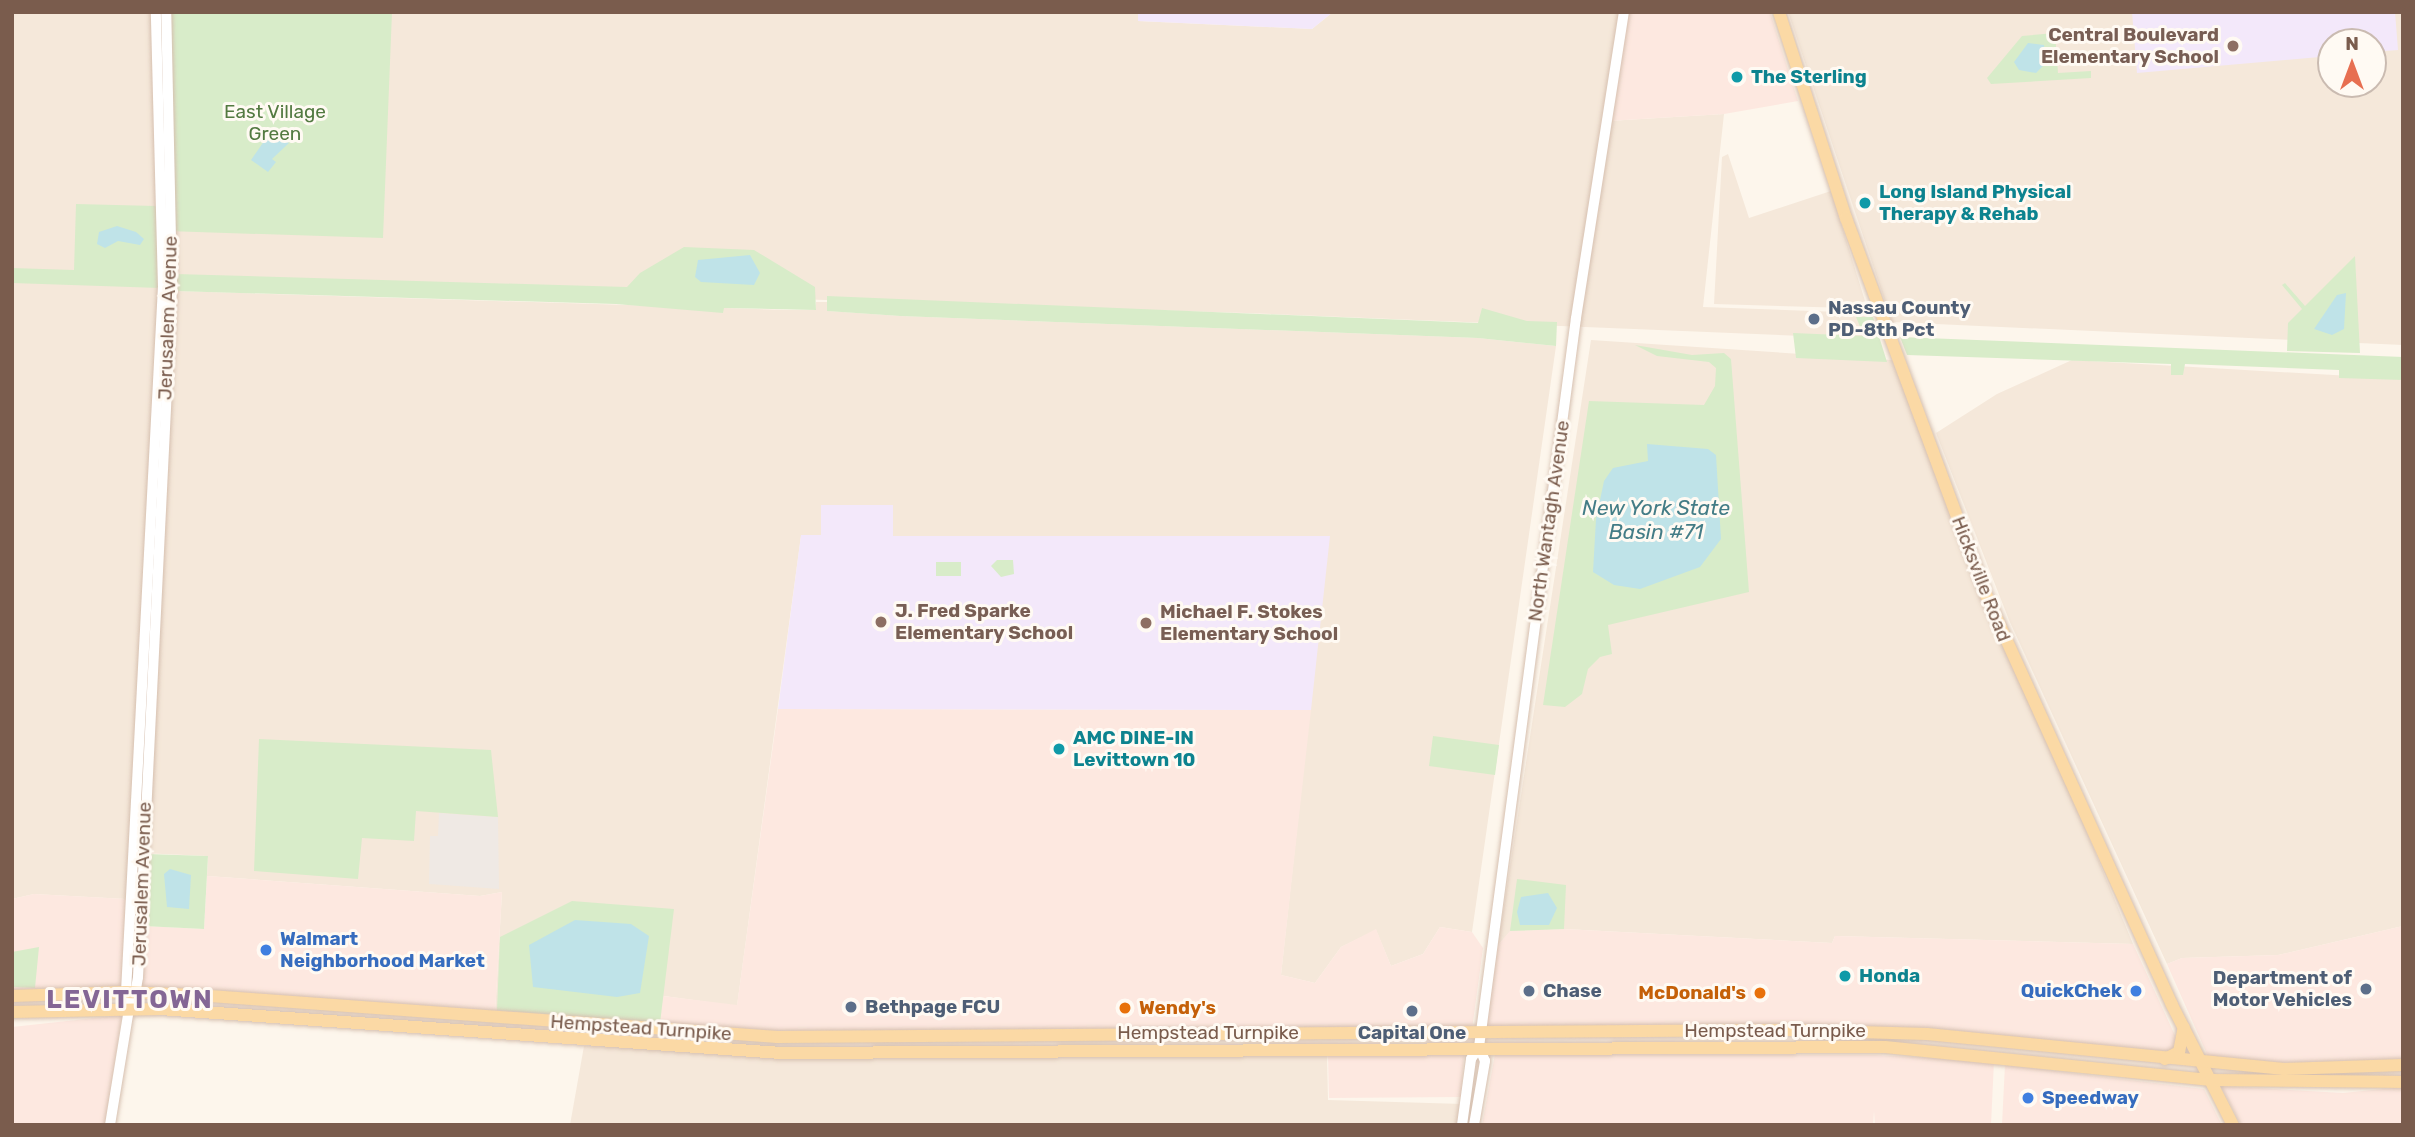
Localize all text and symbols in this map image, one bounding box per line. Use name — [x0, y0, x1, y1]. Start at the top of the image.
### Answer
place label: Central Boulevard Elementary School — [2040, 24, 2219, 68]
north arrow — [2317, 28, 2387, 98]
text: N — [2345, 32, 2359, 55]
marker: Central Boulevard Elementary School — [2225, 38, 2241, 54]
place label: The Sterling — [1751, 66, 1867, 88]
marker: The Sterling — [1729, 69, 1745, 85]
park label: East Village Green — [224, 101, 326, 145]
place label: Long Island Physical Therapy & Rehab — [1879, 181, 2071, 225]
marker: Long Island Physical Therapy & Rehab — [1857, 195, 1873, 211]
street label: Jerusalem Avenue — [154, 235, 182, 401]
place label: Nassau County PD-8th Pct — [1828, 297, 1971, 341]
marker: Nassau County PD-8th Pct — [1806, 311, 1822, 327]
street label: North Wantagh Avenue — [1524, 419, 1574, 623]
water label: New York State Basin #71 — [1581, 495, 1731, 545]
street label: Hicksville Road — [1947, 513, 2015, 645]
place label: J. Fred Sparke Elementary School — [895, 600, 1074, 644]
place label: Michael F. Stokes Elementary School — [1160, 601, 1339, 645]
marker: J. Fred Sparke Elementary School — [873, 614, 889, 630]
marker: Michael F. Stokes Elementary School — [1138, 615, 1154, 631]
place label: AMC DINE-IN Levittown 10 — [1073, 727, 1196, 771]
marker: AMC DINE-IN Levittown 10 — [1051, 741, 1067, 757]
street label: Jerusalem Avenue — [128, 801, 156, 967]
place label: Walmart Neighborhood Market — [280, 928, 485, 972]
marker: Walmart Neighborhood Market — [258, 942, 274, 958]
place label: Honda — [1859, 965, 1920, 987]
place label: Department of Motor Vehicles — [2212, 967, 2352, 1011]
marker: Honda — [1837, 968, 1853, 984]
place label: Chase — [1543, 980, 1602, 1002]
place label: QuickChek — [2021, 980, 2122, 1002]
marker: Department of Motor Vehicles — [2358, 981, 2374, 997]
place label: McDonald's — [1638, 982, 1746, 1004]
marker: Chase — [1521, 983, 1537, 999]
marker: QuickChek — [2128, 983, 2144, 999]
district label: LEVITTOWN — [47, 984, 213, 1016]
marker: McDonald's — [1752, 985, 1768, 1001]
place label: Bethpage FCU — [865, 996, 1000, 1018]
place label: Wendy's — [1139, 997, 1216, 1019]
marker: Bethpage FCU — [843, 999, 859, 1015]
marker: Wendy's — [1117, 1000, 1133, 1016]
marker: Capital One — [1404, 1003, 1420, 1019]
street label: Hempstead Turnpike — [549, 1010, 733, 1046]
street label: Hempstead Turnpike — [1684, 1020, 1866, 1042]
street label: Hempstead Turnpike — [1117, 1022, 1299, 1044]
place label: Capital One — [1358, 1022, 1466, 1044]
place label: Speedway — [2042, 1087, 2139, 1109]
marker: Speedway — [2020, 1090, 2036, 1106]

